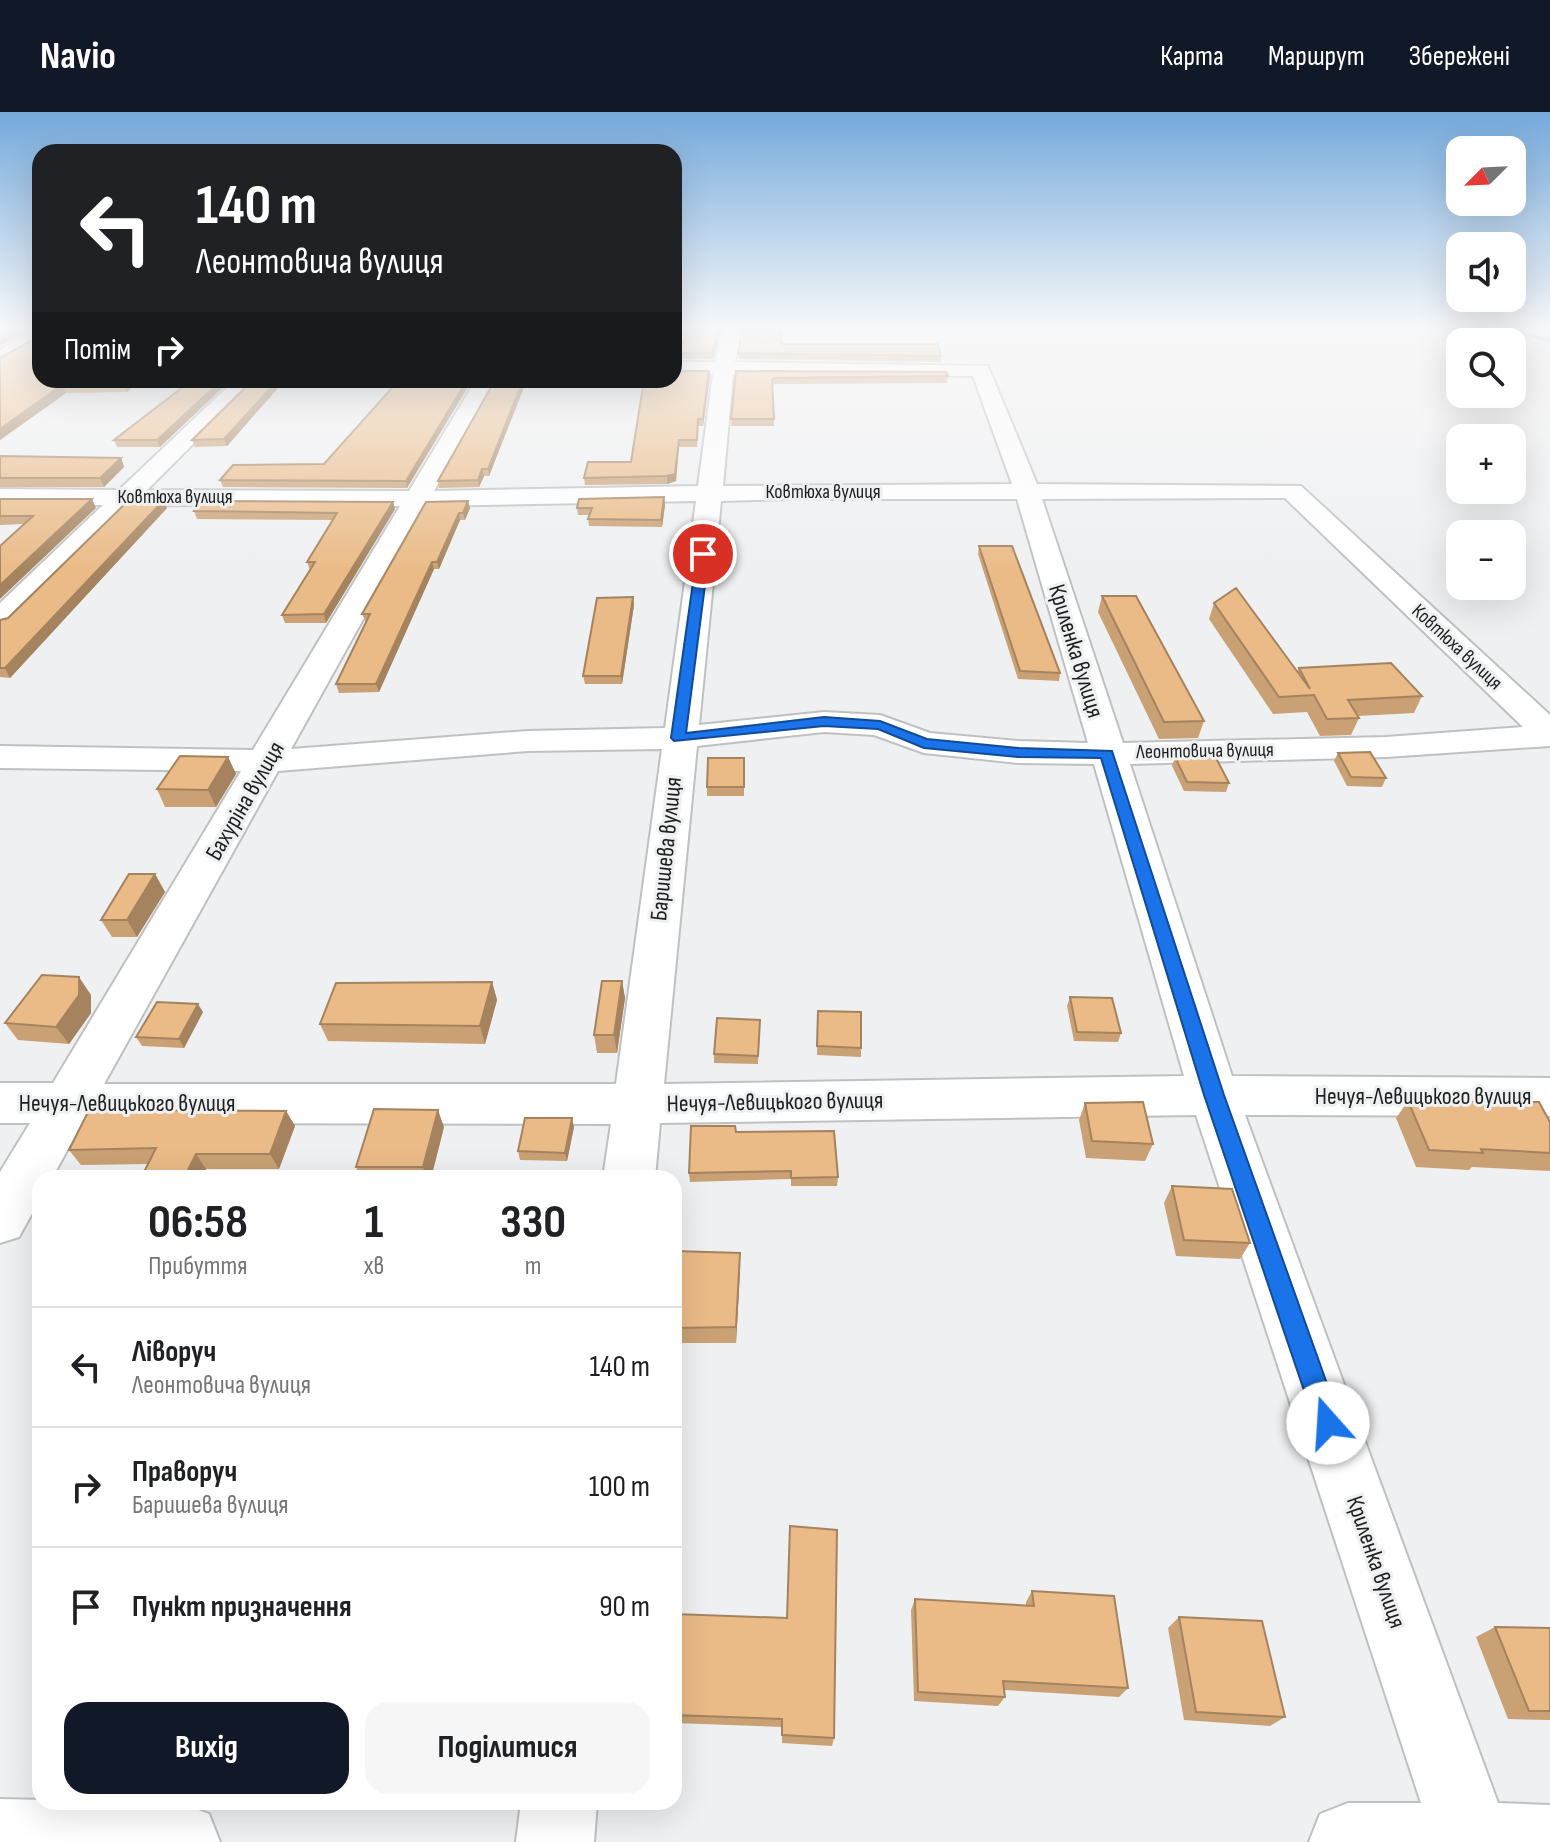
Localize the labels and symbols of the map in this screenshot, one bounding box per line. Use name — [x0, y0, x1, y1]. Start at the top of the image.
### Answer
north arrow — [1446, 136, 1526, 216]
street label: Ковтюха вулиця — [765, 480, 881, 504]
street label: Ковтюха вулиця — [117, 485, 233, 509]
pin — [669, 520, 737, 588]
street label: Криленка вулиця — [1042, 581, 1110, 721]
street label: Ковтюха вулиця — [1407, 599, 1507, 695]
street label: Бахуріна вулиця — [199, 736, 291, 866]
street label: Леонтовича вулиця — [1135, 738, 1274, 764]
street label: Баришева вулиця — [644, 776, 688, 922]
street label: Нечуя-Левицького вулиця — [1315, 1082, 1531, 1111]
street label: Нечуя-Левицького вулиця — [666, 1086, 884, 1118]
street label: Нечуя-Левицького вулиця — [19, 1089, 235, 1118]
position arrow — [1286, 1381, 1370, 1465]
street label: Криленка вулиця — [1340, 1492, 1412, 1632]

